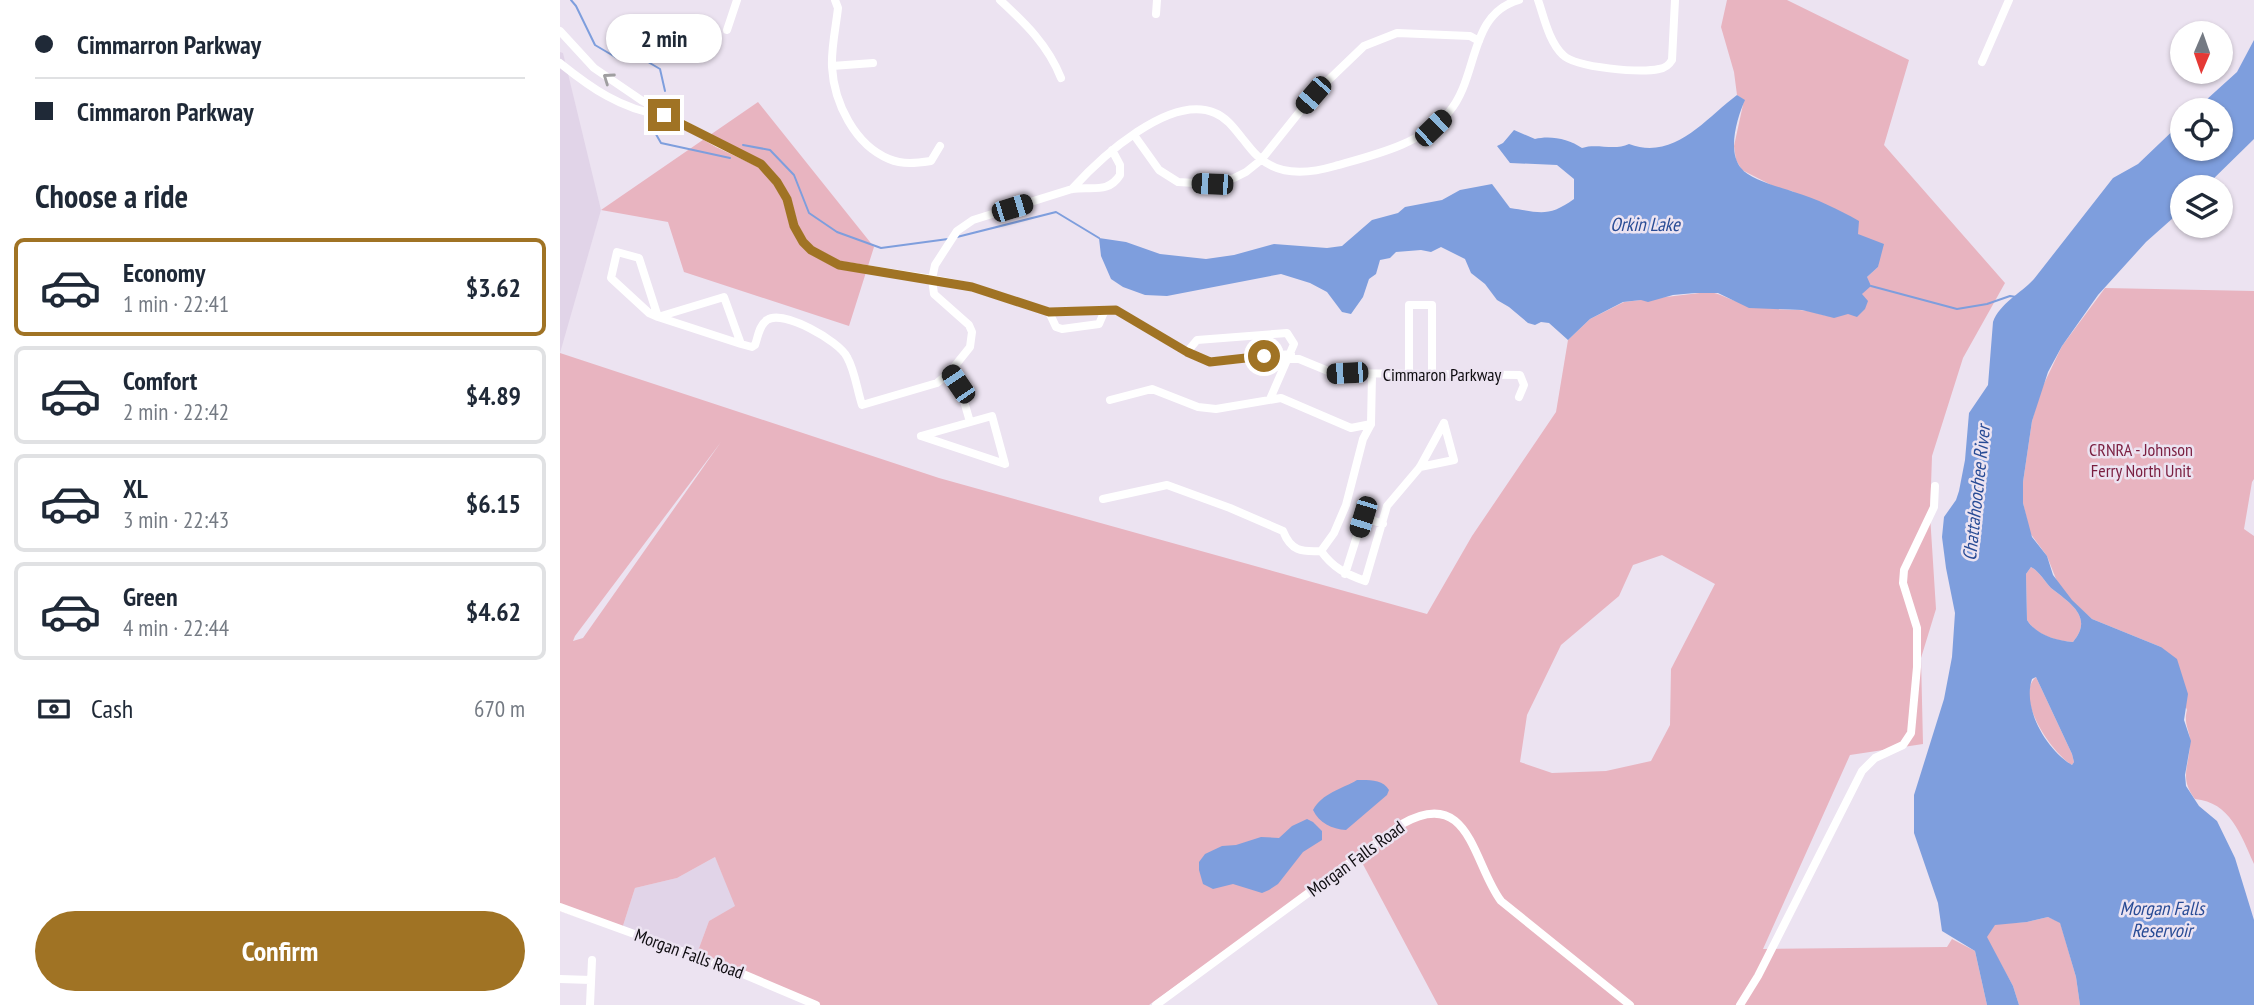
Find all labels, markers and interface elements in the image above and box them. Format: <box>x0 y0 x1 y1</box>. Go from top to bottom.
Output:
callout: 2 min <box>606 13 722 62</box>
north arrow <box>2170 21 2233 84</box>
map controls <box>2170 21 2233 238</box>
text: 2 min <box>641 24 687 53</box>
text: Cimmarron Parkway <box>77 28 261 61</box>
car <box>1292 72 1335 118</box>
one-way arrow <box>603 74 616 86</box>
text: Cimmaron Parkway <box>77 95 254 128</box>
button: locate <box>2170 98 2233 161</box>
route end <box>648 99 680 131</box>
car <box>1411 106 1456 150</box>
car <box>1191 173 1234 195</box>
text: Choose a ride <box>35 175 188 217</box>
button: layers <box>2170 175 2233 238</box>
car <box>989 192 1036 224</box>
water label: Orkin Lake <box>1610 212 1681 236</box>
icon: car <box>39 256 102 319</box>
text: Economy <box>123 256 205 289</box>
text: $3.62 <box>466 271 521 304</box>
text: 1 min · 22:41 <box>123 289 229 318</box>
route start <box>1248 340 1280 372</box>
car <box>938 361 979 407</box>
car <box>1326 361 1369 385</box>
street label: Cimmaron Parkway <box>1383 363 1501 386</box>
icon: car <box>39 364 102 427</box>
text: Comfort <box>123 364 197 397</box>
text: $4.89 <box>466 379 521 412</box>
text: 2 min · 22:42 <box>123 397 229 426</box>
water label: Chattahoochee River <box>1957 421 1995 562</box>
park label: CRNRA - Johnson Ferry North Unit <box>2089 438 2193 482</box>
icon: car <box>39 472 102 535</box>
text: XL <box>123 472 148 505</box>
text: $6.15 <box>466 487 521 520</box>
car <box>1347 494 1380 540</box>
text: 3 min · 22:43 <box>123 505 229 534</box>
icon: car <box>39 580 102 643</box>
text: Green <box>123 580 178 613</box>
text: $4.62 <box>466 595 521 628</box>
text: 4 min · 22:44 <box>123 613 229 642</box>
icon: cash <box>35 690 73 728</box>
text: Cash <box>91 692 133 725</box>
text: 670 m <box>474 694 525 723</box>
street label: Morgan Falls Road <box>1303 816 1409 902</box>
water label: Morgan Falls Reservoir <box>2120 896 2206 942</box>
button: Confirm <box>35 911 525 991</box>
street label: Morgan Falls Road <box>631 923 747 984</box>

